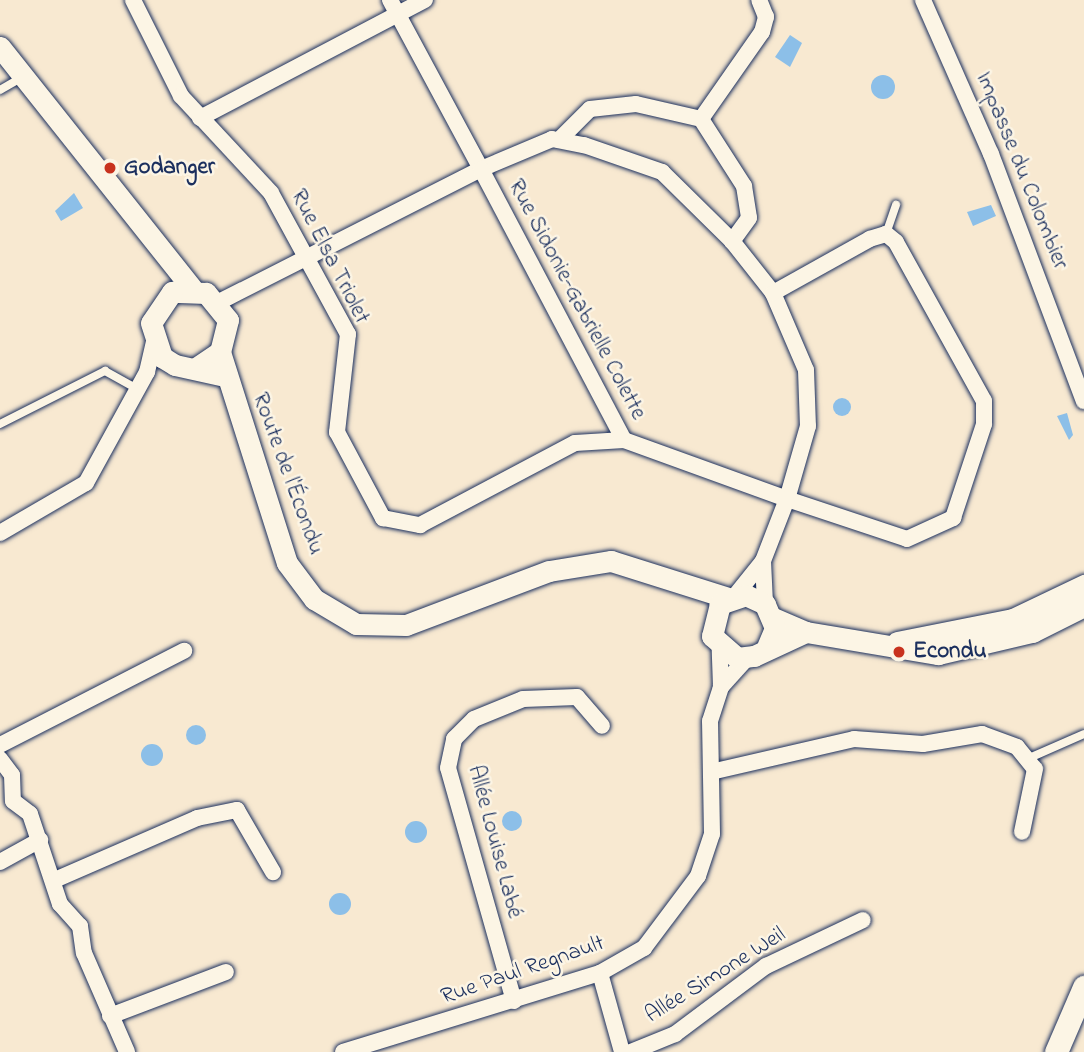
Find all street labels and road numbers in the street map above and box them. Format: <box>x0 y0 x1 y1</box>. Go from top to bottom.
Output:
street label: Impasse du Colombier <box>969 68 1073 274</box>
street label: Rue Sidonie-Gabrielle Colette <box>501 175 651 425</box>
street label: Rue Elsa Triolet <box>283 185 375 329</box>
street label: Route de l'Écondu <box>245 389 329 559</box>
street label: Allée Louise Labé <box>460 763 528 921</box>
street label: Allée Simone Weil <box>641 922 791 1030</box>
street label: Rue Paul Regnault <box>438 930 608 1012</box>

